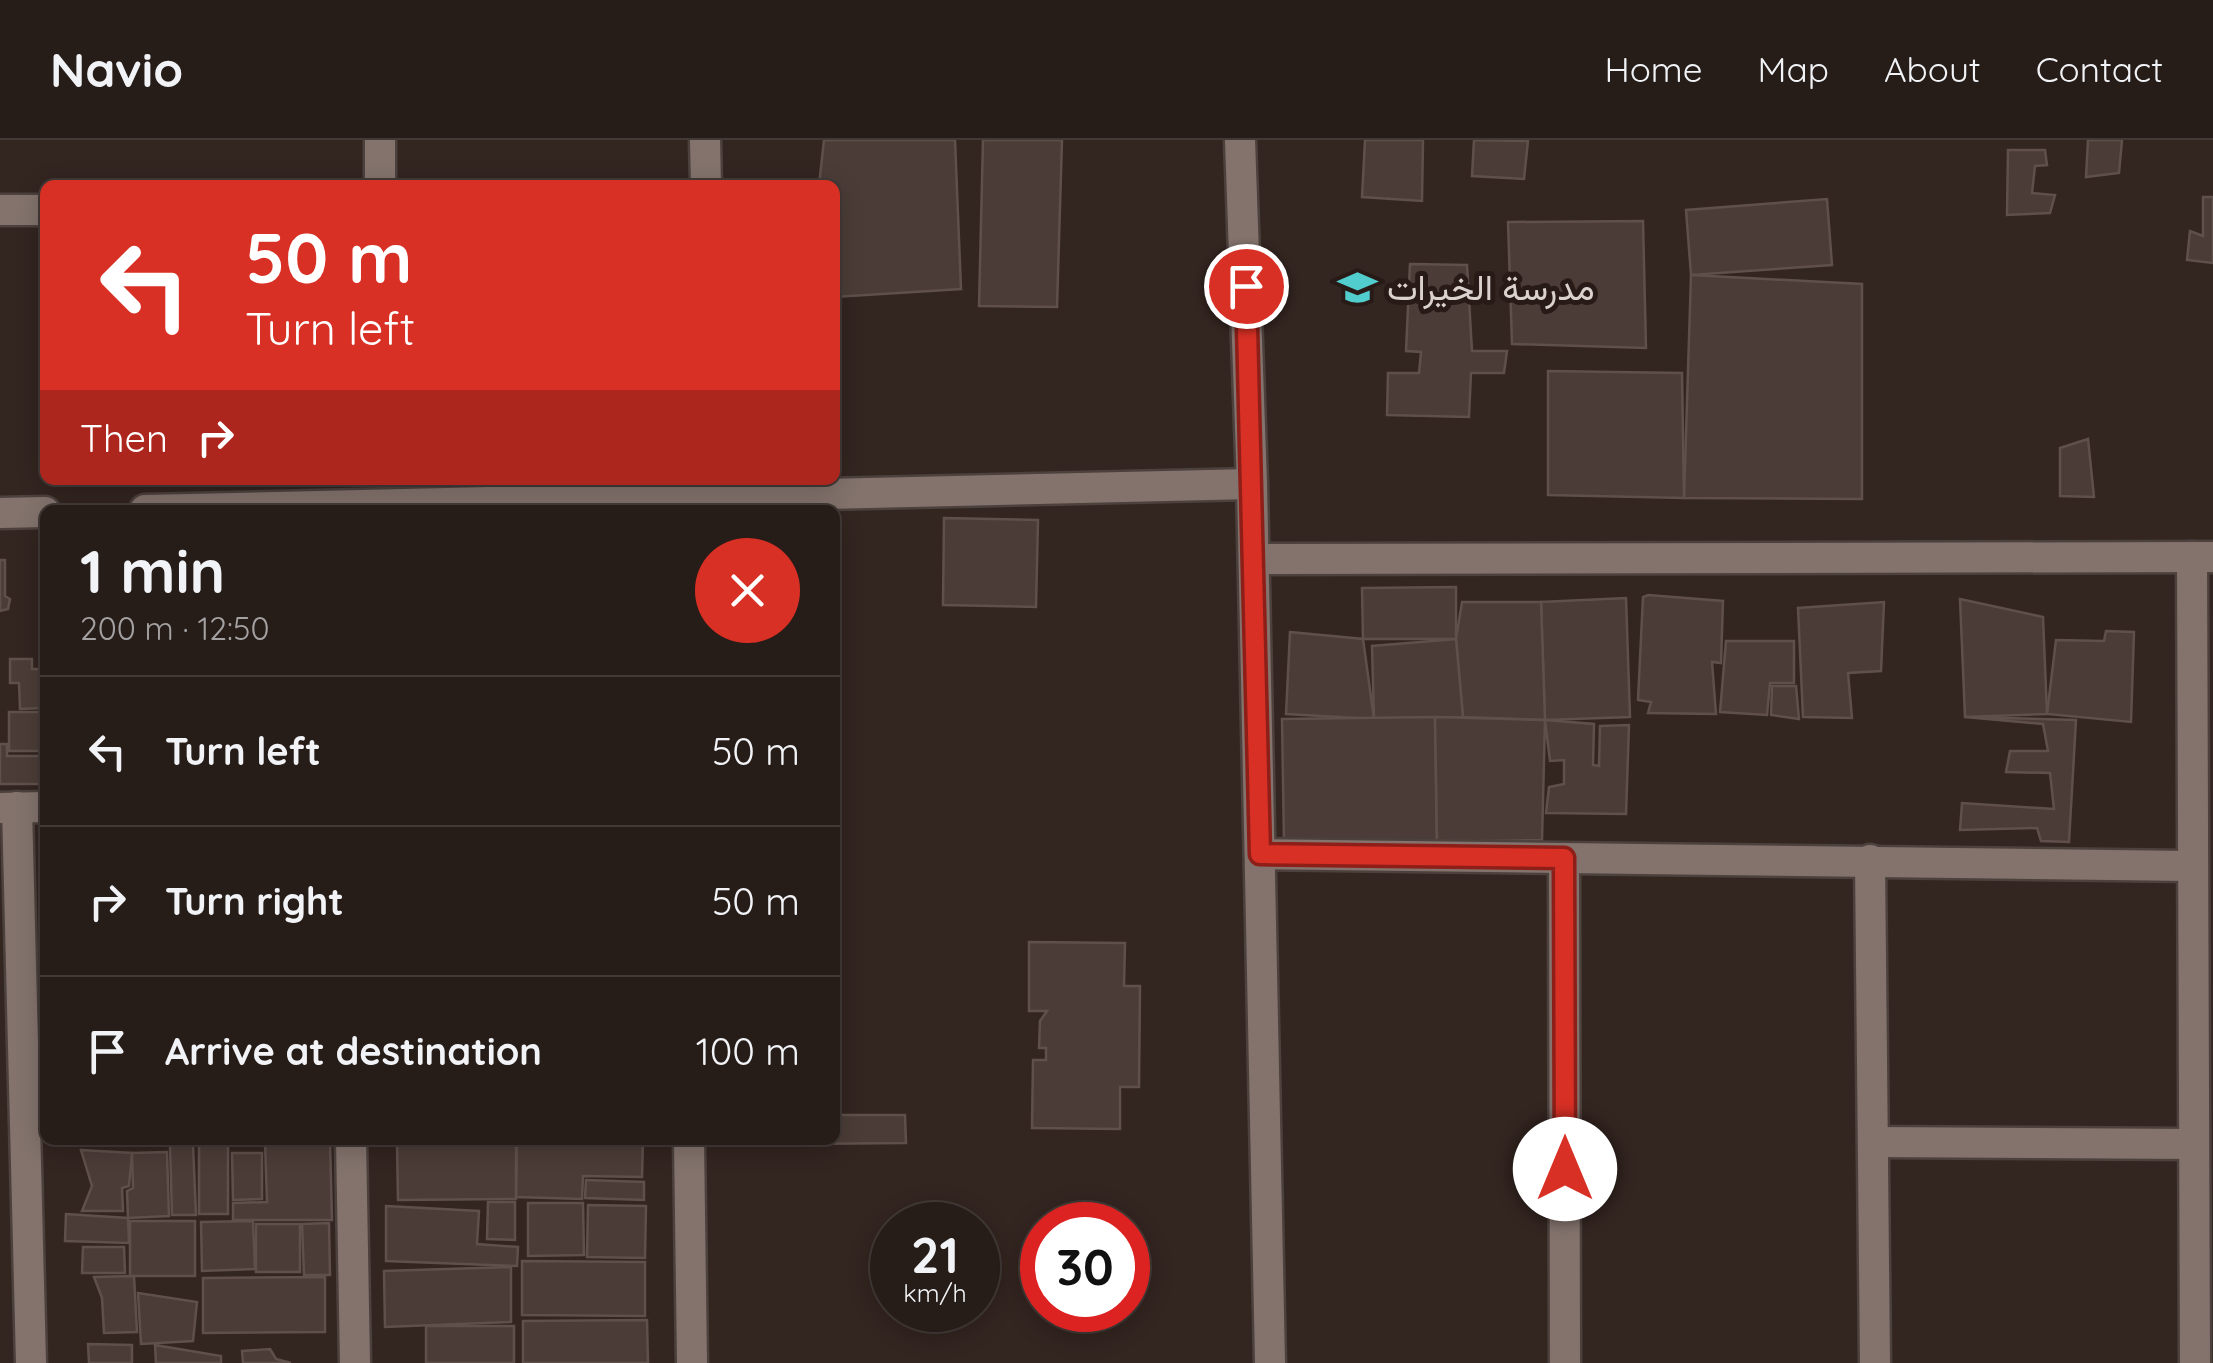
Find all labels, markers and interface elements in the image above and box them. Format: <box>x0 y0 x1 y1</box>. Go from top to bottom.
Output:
text: Navio <box>50 39 183 99</box>
text: Home <box>1605 47 1703 91</box>
text: Map <box>1758 47 1829 91</box>
text: About <box>1884 47 1981 91</box>
text: Contact <box>2036 47 2163 91</box>
text: 50 m <box>245 213 412 301</box>
icon: left <box>80 220 210 350</box>
pin <box>1204 244 1289 329</box>
icon: arrive <box>1219 259 1274 314</box>
place label: مدرسة الخيرات <box>1387 265 1595 310</box>
school or university icon: مدرسة الخيرات <box>1336 266 1378 308</box>
text: Turn left <box>245 300 415 356</box>
icon: right <box>188 410 243 465</box>
text: Then <box>80 414 168 462</box>
text: 1 min <box>80 533 225 608</box>
button: close <box>695 538 800 643</box>
text: 200 m · 12:50 <box>80 608 269 648</box>
icon: left <box>80 724 135 779</box>
text: Turn left <box>165 727 321 775</box>
text: 50 m <box>712 727 800 775</box>
icon: right <box>80 874 135 929</box>
text: Turn right <box>165 877 344 925</box>
text: 50 m <box>712 877 800 925</box>
icon: arrive <box>80 1024 135 1079</box>
text: Arrive at destination <box>165 1027 542 1075</box>
text: 100 m <box>696 1027 800 1075</box>
position arrow <box>1513 1117 1617 1221</box>
speed limit sign: 30 <box>1020 1202 1150 1332</box>
text: 21 <box>911 1223 959 1286</box>
text: km/h <box>903 1277 967 1308</box>

